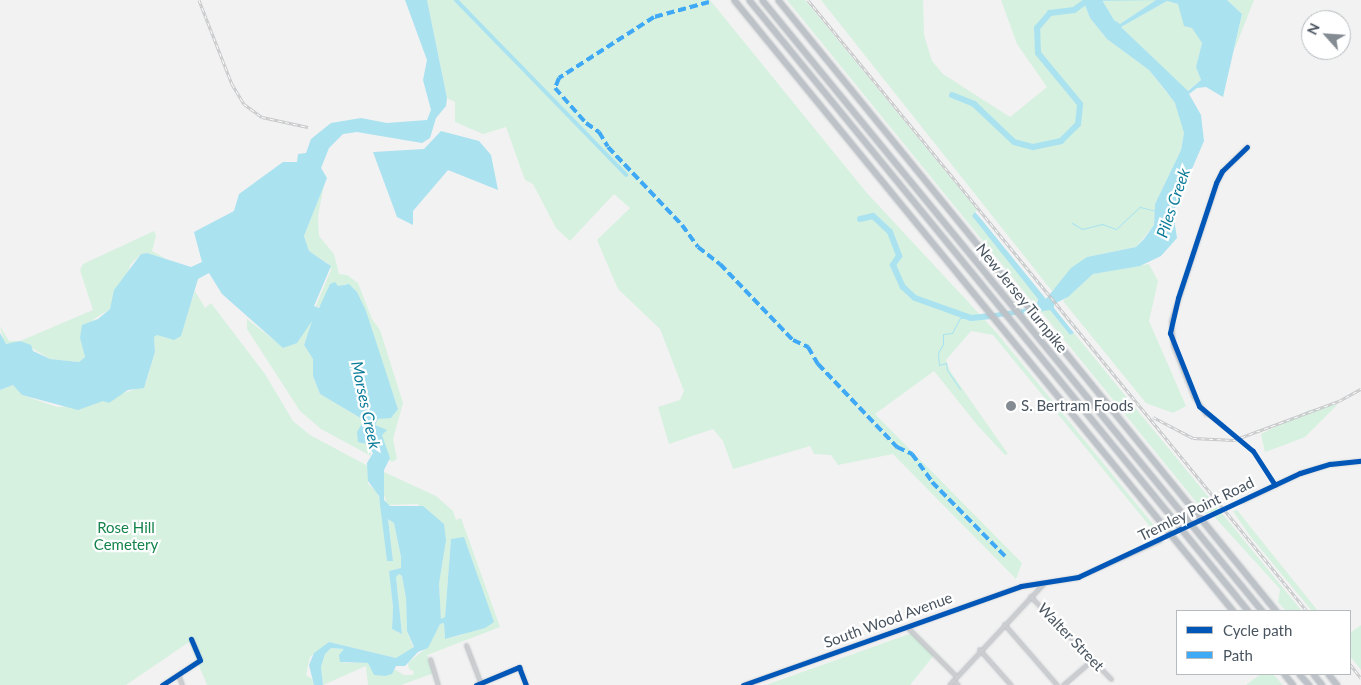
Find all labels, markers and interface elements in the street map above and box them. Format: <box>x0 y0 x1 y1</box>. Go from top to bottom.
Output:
north arrow <box>1301 10 1351 60</box>
text: N <box>1303 20 1323 37</box>
water label: Piles Creek <box>1152 166 1194 240</box>
street label: New Jersey Turnpike <box>972 239 1072 357</box>
water label: Morses Creek <box>347 359 385 451</box>
place label: S. Bertram Foods <box>1021 397 1134 415</box>
marker: S. Bertram Foods <box>1005 400 1017 412</box>
street label: Tremley Point Road <box>1135 473 1257 545</box>
park label: Rose Hill Cemetery <box>94 518 158 553</box>
street label: South Wood Avenue <box>821 588 955 652</box>
street label: Walter Street <box>1034 599 1108 675</box>
legend <box>1176 610 1351 675</box>
text: Cycle path <box>1223 621 1292 639</box>
text: Path <box>1223 646 1253 664</box>

